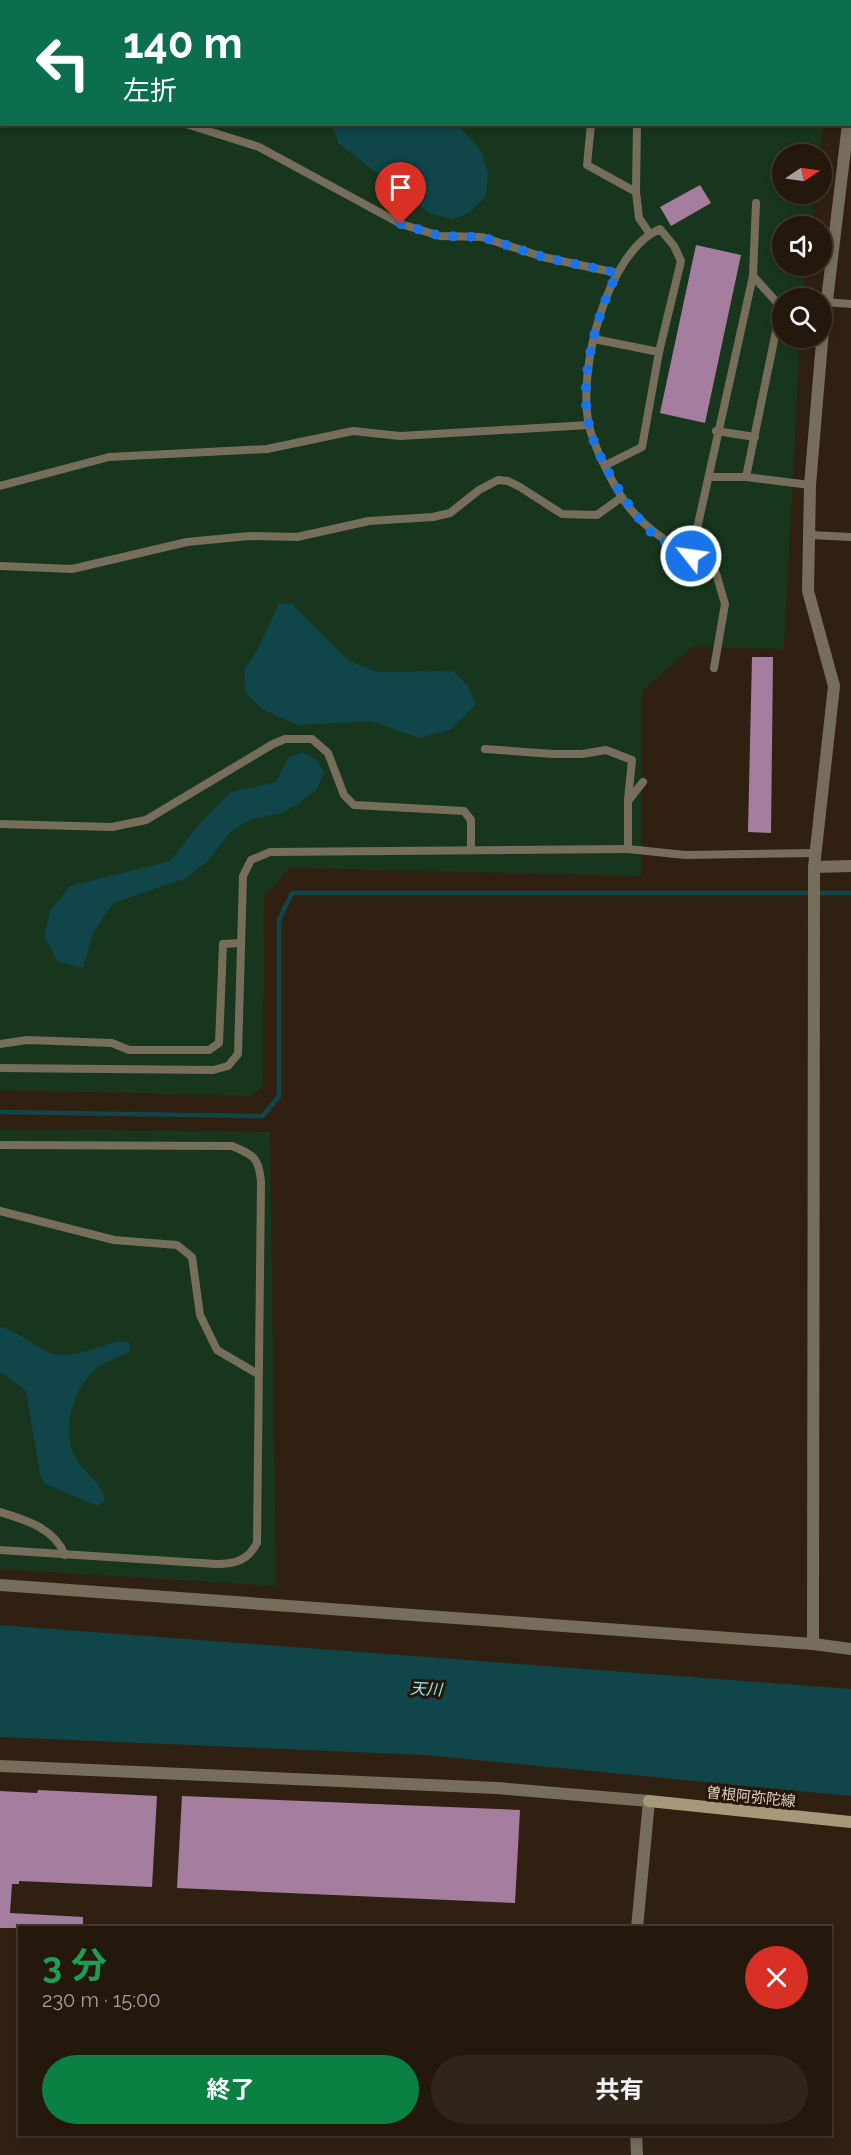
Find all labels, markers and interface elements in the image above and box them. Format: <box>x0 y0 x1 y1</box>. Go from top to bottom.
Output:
text: 140 m <box>123 19 243 68</box>
icon: left <box>24 24 102 102</box>
text: 左折 <box>123 75 177 106</box>
north arrow <box>772 144 832 204</box>
map controls <box>772 144 832 348</box>
pin <box>375 162 426 224</box>
icon: arrive <box>384 171 417 204</box>
button: sound <box>772 216 832 276</box>
button: search <box>772 288 832 348</box>
position arrow <box>659 524 723 588</box>
water label: 天川 <box>410 1679 444 1699</box>
street label: 曽根阿弥陀線 <box>705 1783 797 1811</box>
text: 3 分 <box>42 1944 107 1986</box>
button: close <box>745 1946 808 2009</box>
text: 230 m · 15:00 <box>42 1988 161 2012</box>
button: 終了 <box>42 2055 419 2124</box>
button: 共有 <box>431 2055 808 2124</box>

